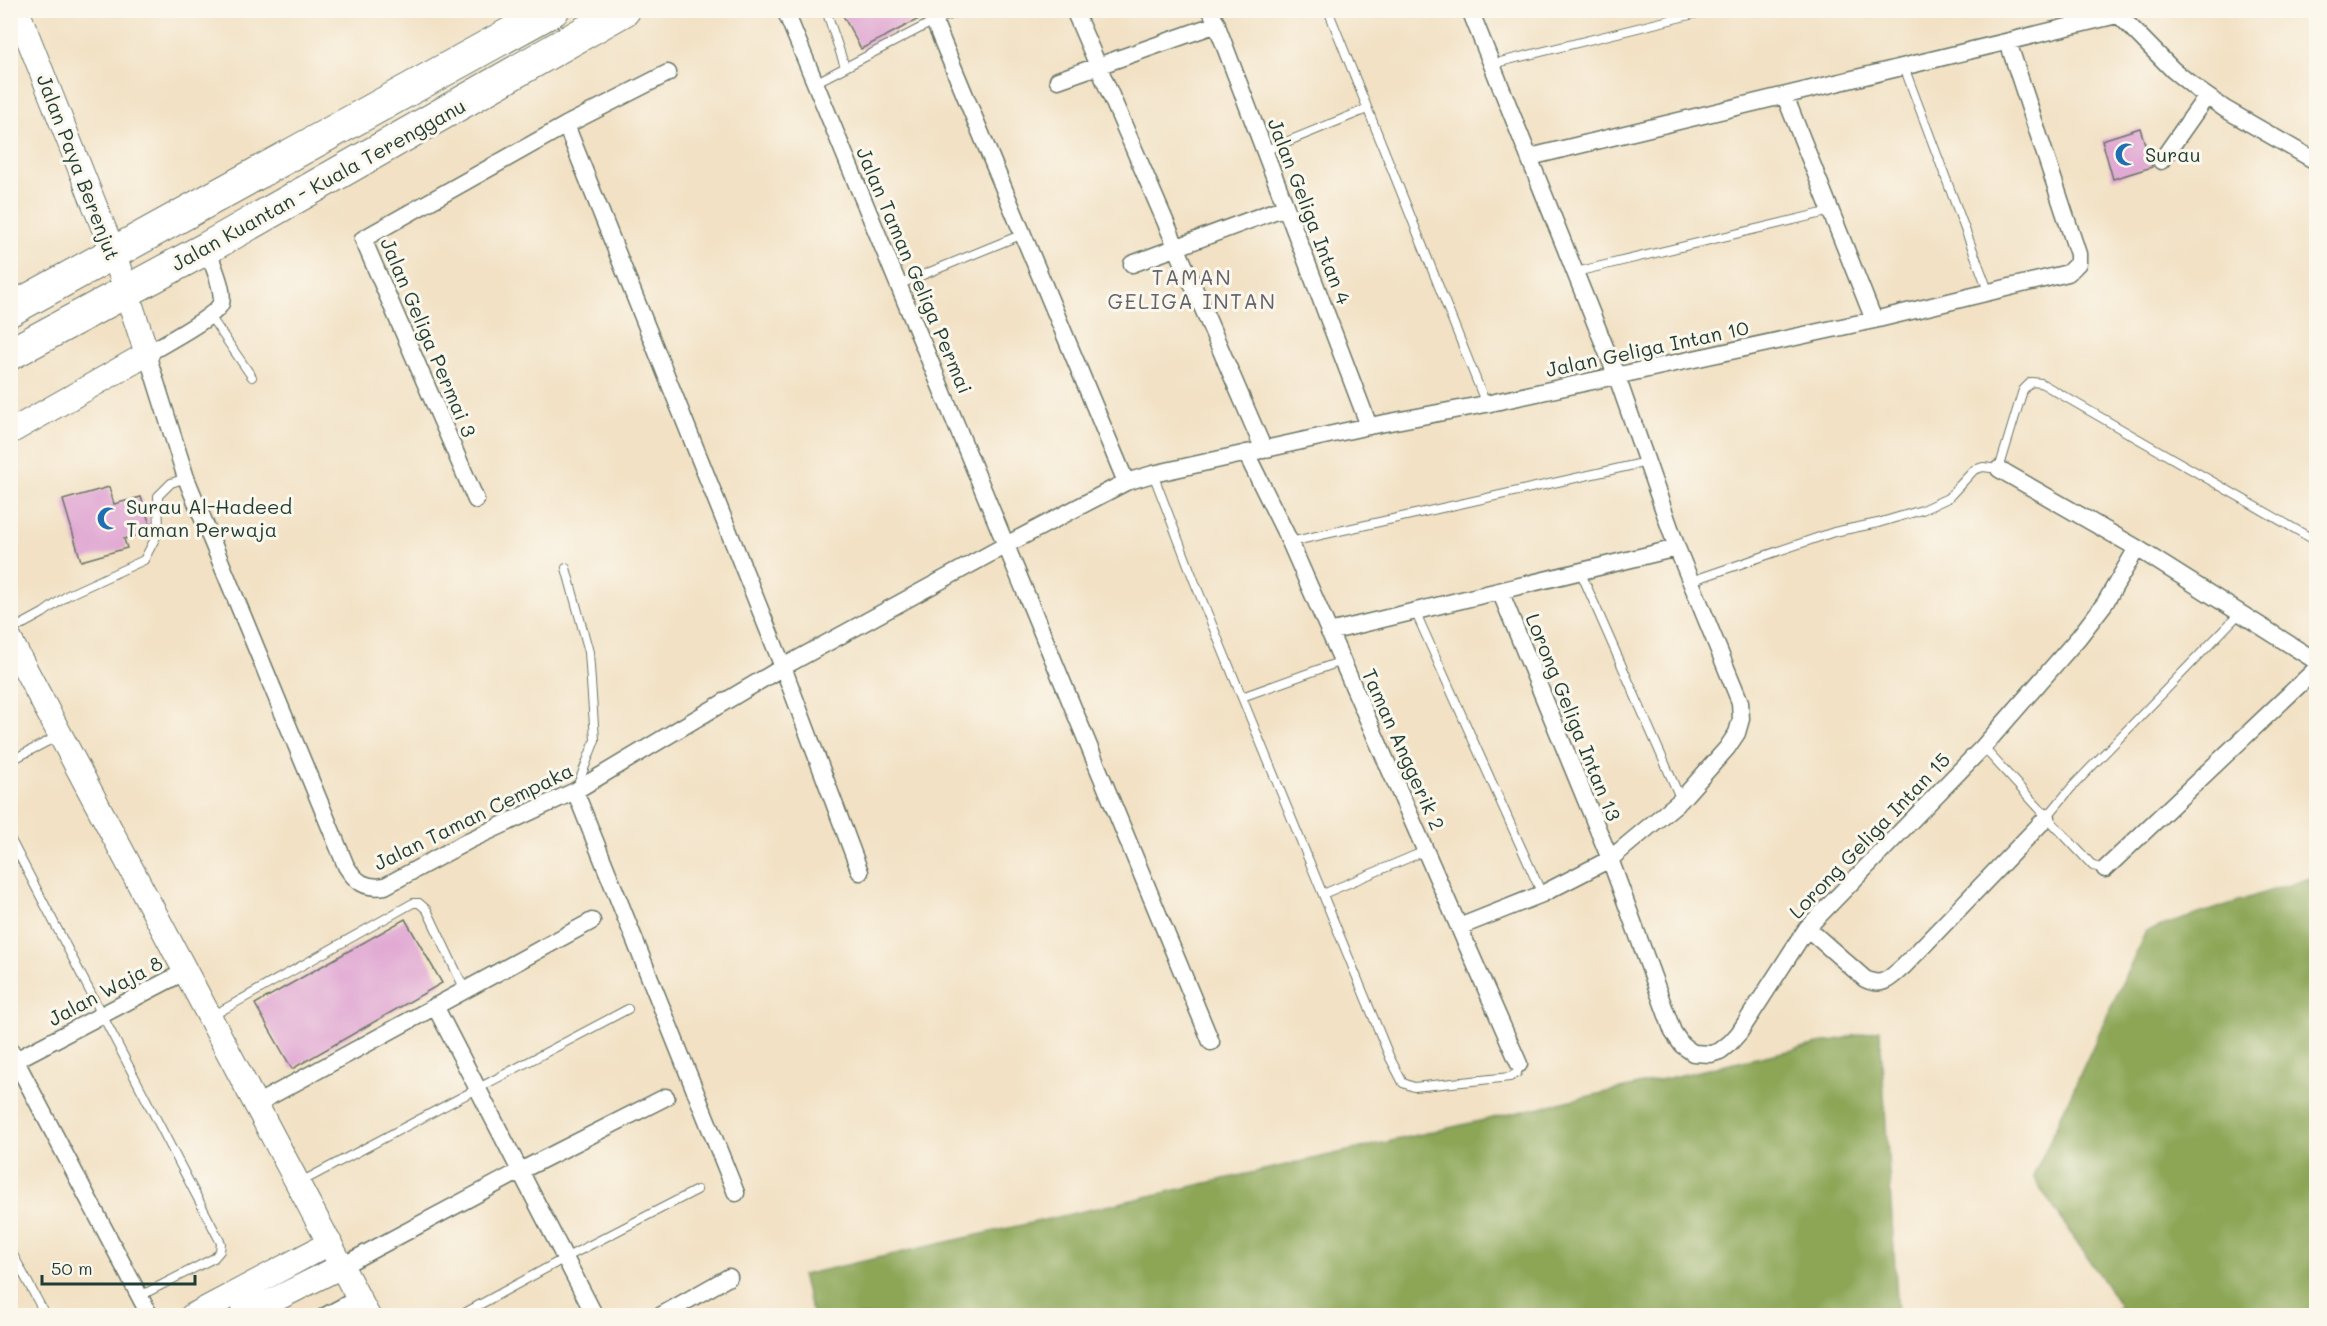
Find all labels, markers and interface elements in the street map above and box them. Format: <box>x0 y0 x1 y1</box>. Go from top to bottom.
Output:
street label: Jalan Paya Berenjut <box>32 70 126 264</box>
street label: Jalan Kuantan - Kuala Terengganu <box>166 92 470 276</box>
street label: Jalan Geliga Intan 4 <box>1262 114 1358 308</box>
mosque icon: Surau <box>2114 141 2140 167</box>
place label: Surau <box>2145 141 2201 167</box>
street label: Jalan Taman Geliga Permai <box>851 143 979 397</box>
street label: Jalan Geliga Permai 3 <box>375 233 483 441</box>
district label: TAMAN GELIGA INTAN <box>1107 263 1277 314</box>
street label: Jalan Geliga Intan 10 <box>1543 314 1751 382</box>
place label: Surau Al-Hadeed Taman Perwaja <box>126 493 292 542</box>
mosque icon: Surau Al-Hadeed Taman Perwaja <box>95 505 121 531</box>
street label: Lorong Geliga Intan 13 <box>1520 609 1628 825</box>
street label: Taman Anggerik 2 <box>1357 664 1451 834</box>
street label: Lorong Geliga Intan 15 <box>1783 746 1955 924</box>
street label: Jalan Taman Cempaka <box>369 756 577 876</box>
street label: Jalan Waja 8 <box>43 949 167 1031</box>
scale bar <box>42 1248 195 1286</box>
text: 50 m <box>51 1256 93 1280</box>

